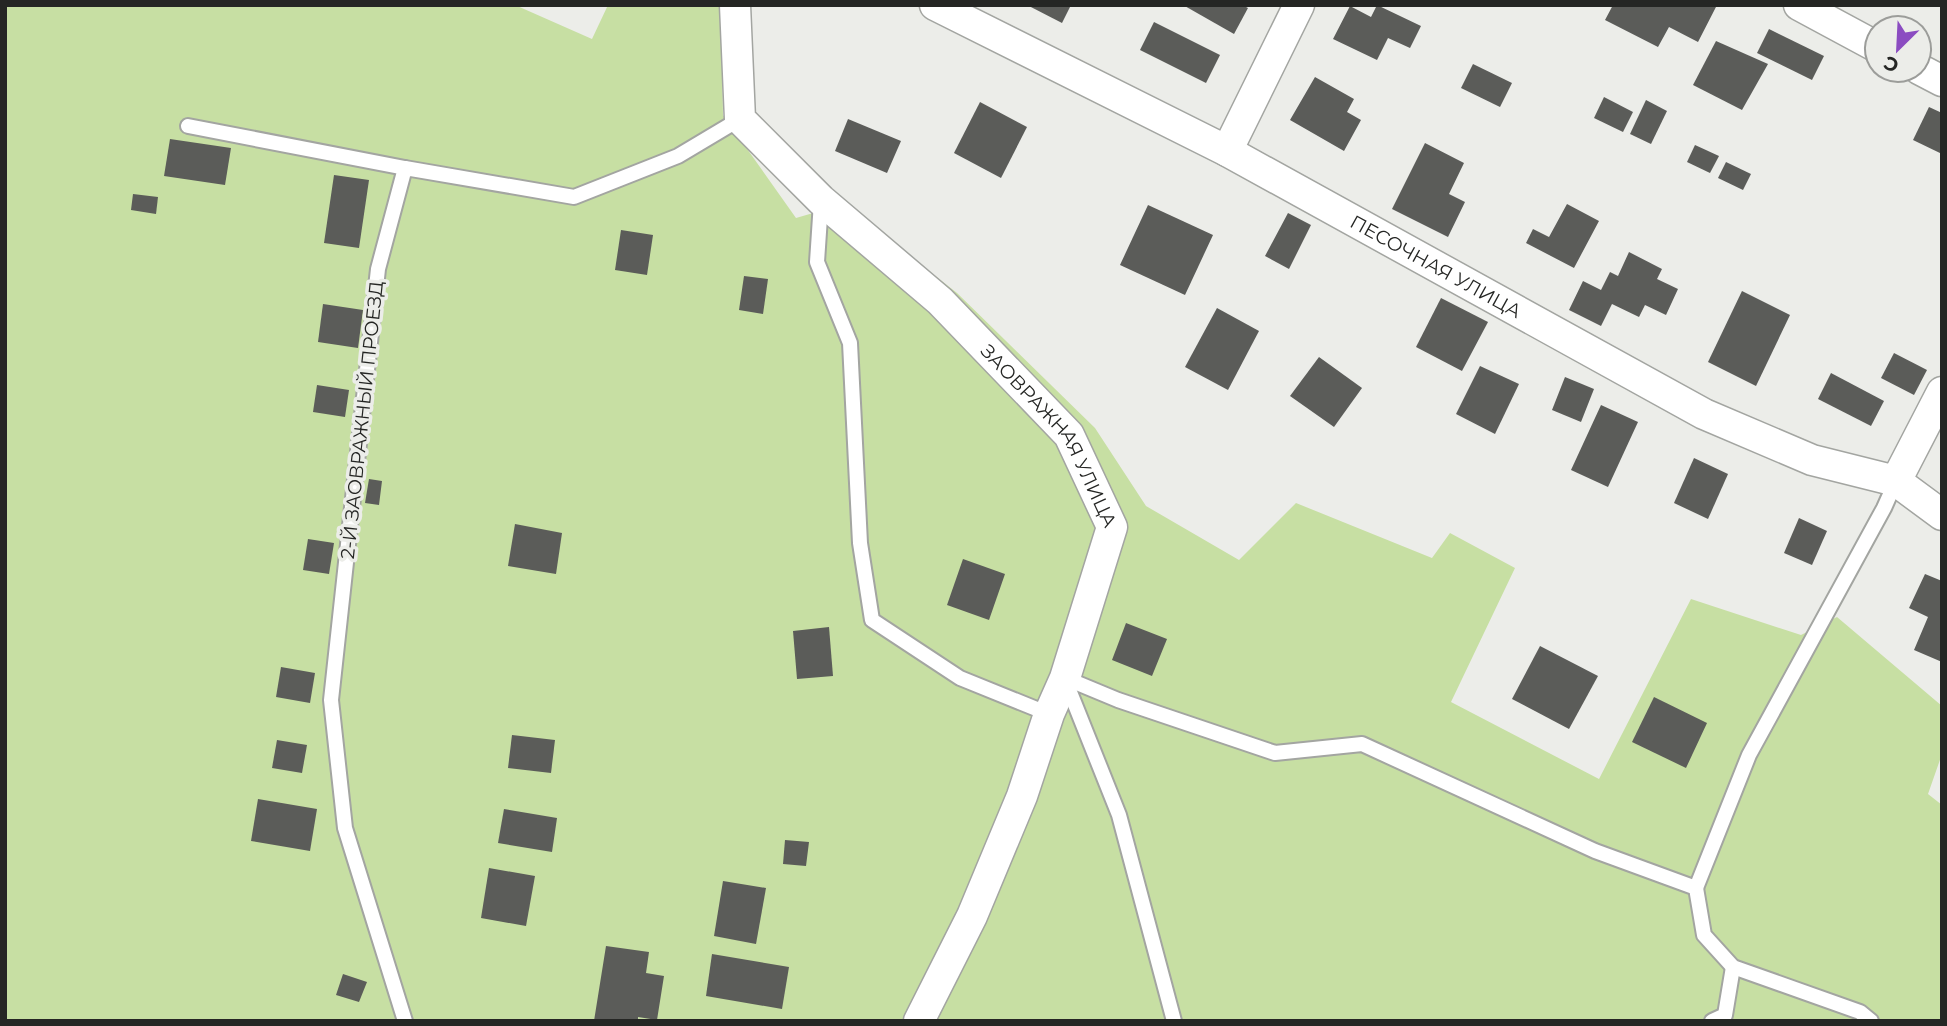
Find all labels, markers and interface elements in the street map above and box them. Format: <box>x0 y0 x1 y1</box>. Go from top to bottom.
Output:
north arrow <box>1863 14 1933 84</box>
text: С <box>1880 51 1902 77</box>
street label: ПЕСОЧНАЯ УЛИЦА <box>1346 210 1525 323</box>
street label: 2-Й ЗАОВРАЖНЫЙ ПРОЕЗД <box>336 280 388 560</box>
street label: ЗАОВРАЖНАЯ УЛИЦА <box>976 339 1122 531</box>

